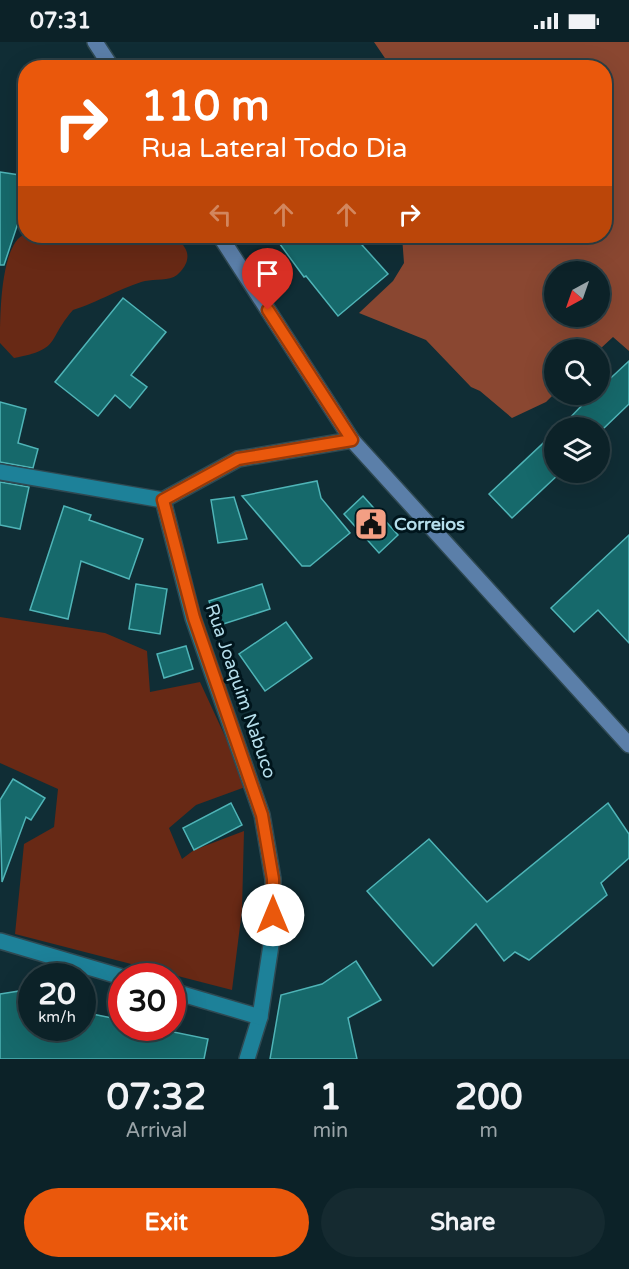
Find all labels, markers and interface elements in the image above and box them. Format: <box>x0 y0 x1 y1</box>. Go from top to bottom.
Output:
text: 07:31 <box>30 8 91 34</box>
text: 110 m <box>141 81 270 132</box>
icon: right <box>42 84 120 162</box>
text: Rua Lateral Todo Dia <box>141 132 407 165</box>
icon: left <box>204 198 237 231</box>
icon: ahead <box>267 198 300 231</box>
icon: ahead <box>330 198 363 231</box>
icon: right <box>393 198 426 231</box>
pin <box>242 248 293 310</box>
icon: arrive <box>251 257 284 290</box>
north arrow <box>544 261 610 327</box>
map controls <box>544 261 610 483</box>
button: search <box>544 339 610 405</box>
button: layers <box>544 417 610 483</box>
public building icon: Correios <box>353 506 389 542</box>
place label: Correios <box>394 513 465 535</box>
street label: Rua Joaquim Nabuco <box>201 601 281 781</box>
position arrow <box>241 883 305 947</box>
speed limit sign: 30 <box>108 963 186 1041</box>
text: 20 <box>38 976 76 1013</box>
text: km/h <box>38 1008 76 1026</box>
text: 07:32 <box>106 1076 206 1119</box>
text: 1 <box>319 1076 342 1119</box>
text: 200 <box>455 1076 523 1119</box>
text: Arrival <box>125 1119 187 1143</box>
text: min <box>313 1119 348 1143</box>
text: m <box>479 1119 498 1143</box>
button: Exit <box>24 1188 309 1257</box>
button: Share <box>321 1188 605 1257</box>

